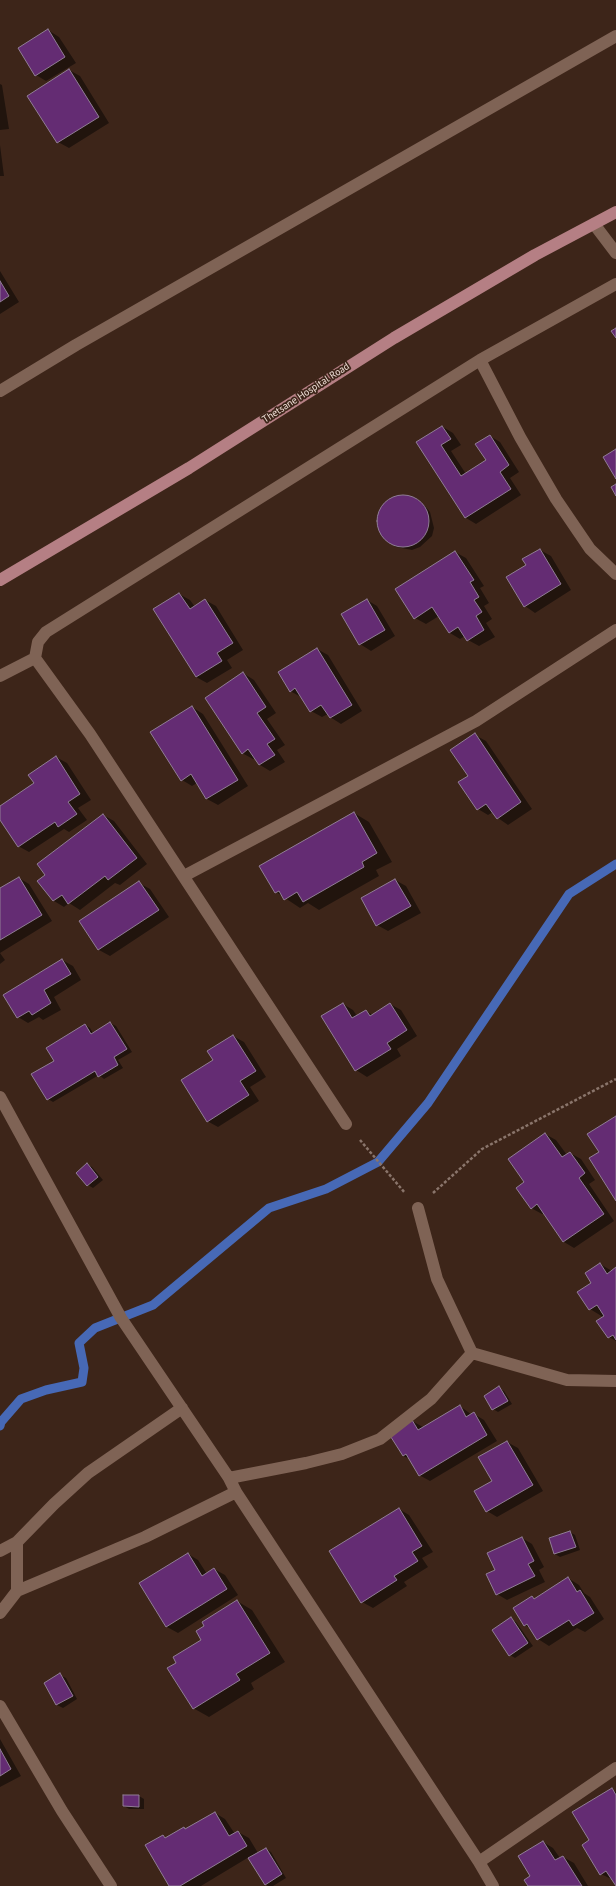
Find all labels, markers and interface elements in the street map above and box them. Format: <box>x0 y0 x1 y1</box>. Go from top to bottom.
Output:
street label: Thetsane Hospital Road <box>260 360 352 426</box>

